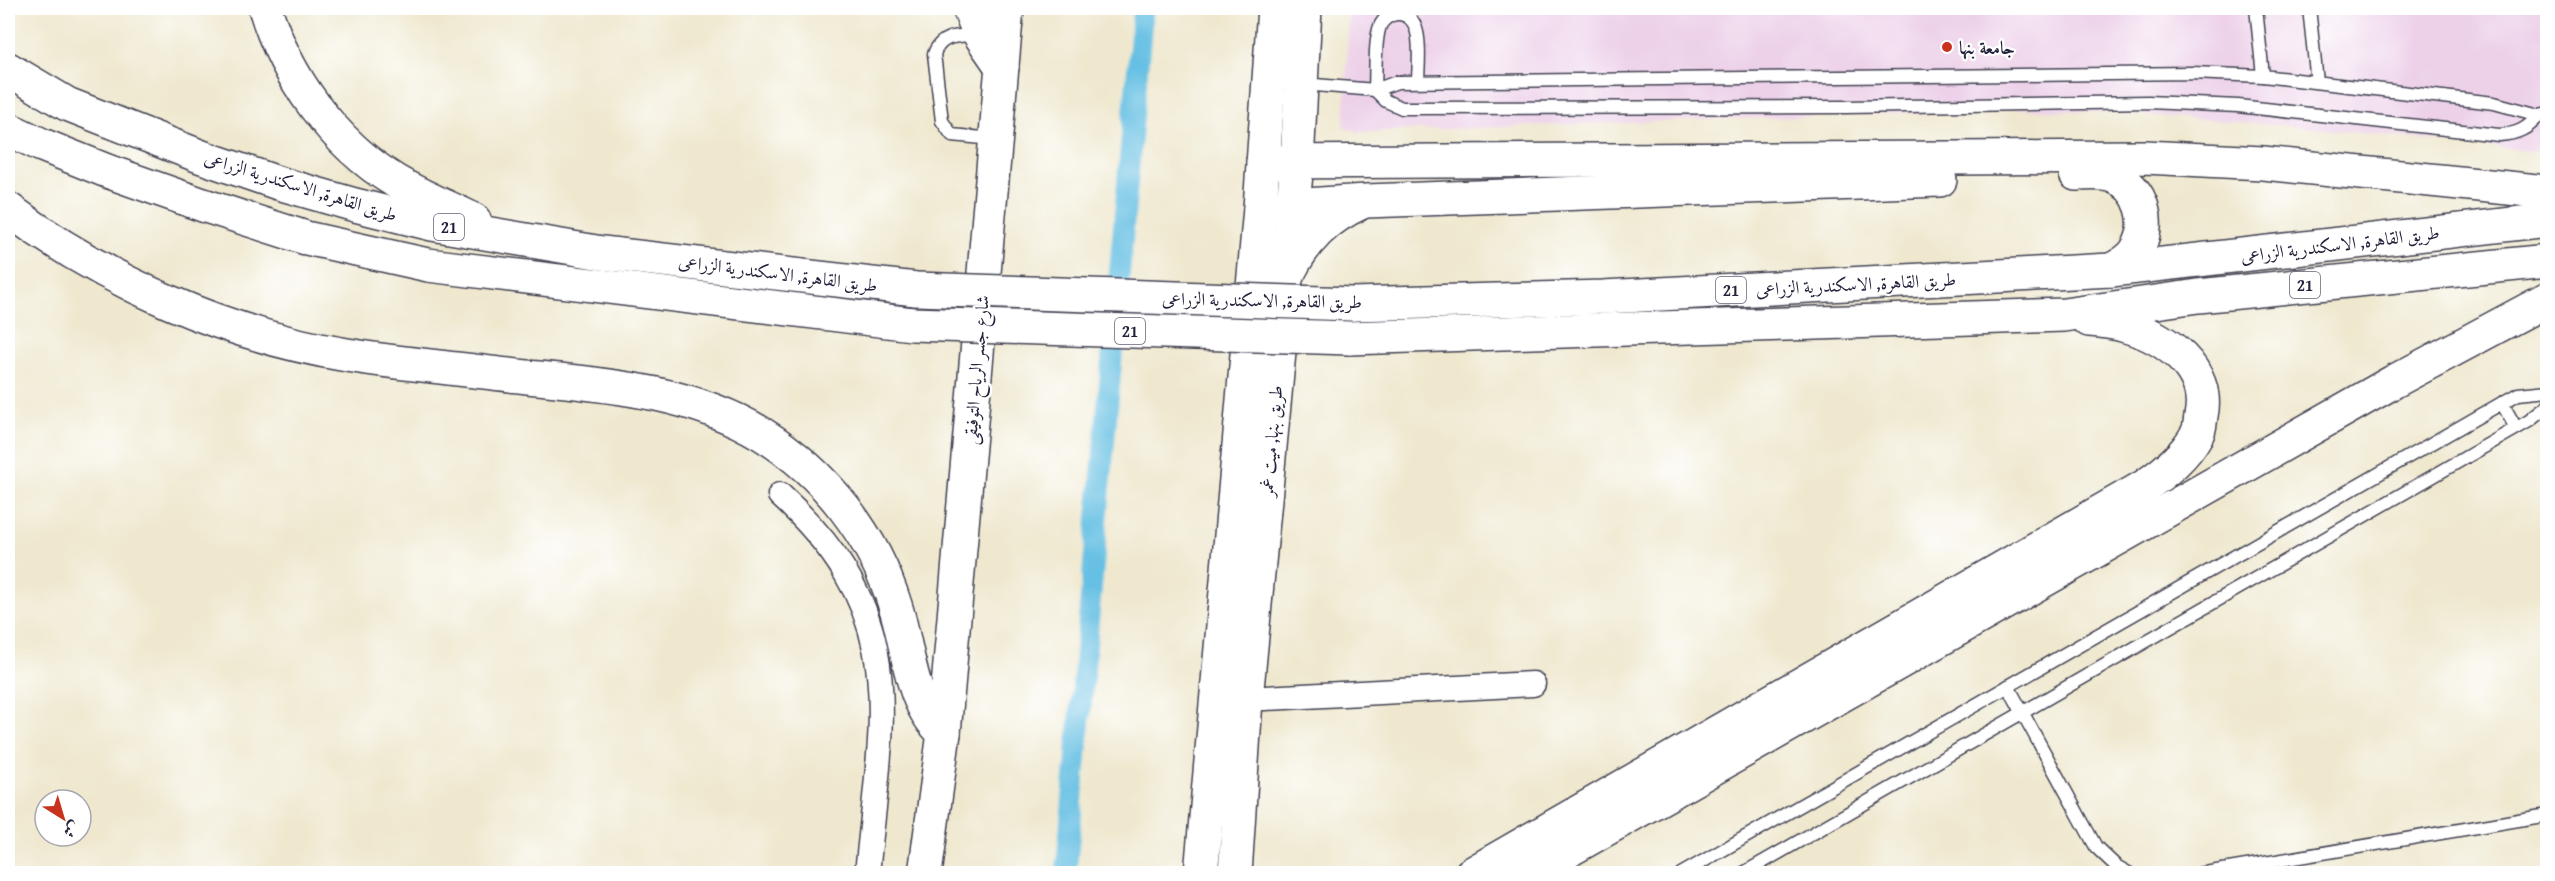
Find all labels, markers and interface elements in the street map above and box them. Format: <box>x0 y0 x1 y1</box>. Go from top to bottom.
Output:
place label: جامعة بنها <box>1959 34 2015 61</box>
marker: جامعة بنها <box>1940 40 1954 54</box>
street label: طريق القاهرة, الاسكندرية الزراعى <box>201 144 401 228</box>
road number: 21 <box>434 214 464 240</box>
street label: طريق القاهرة, الاسكندرية الزراعى <box>2239 218 2441 270</box>
street label: طريق القاهرة, الاسكندرية الزراعى <box>677 247 879 299</box>
street label: طريق القاهرة, الاسكندرية الزراعى <box>1755 265 1957 303</box>
road number: 21 <box>2290 272 2320 298</box>
road number: 21 <box>1716 277 1746 303</box>
street label: طريق القاهرة, الاسكندرية الزراعى <box>1162 285 1362 315</box>
street label: شارع جسر الرياح التوفيقى <box>956 294 999 446</box>
road number: 21 <box>1115 318 1145 344</box>
street label: طريق بنها, ميت غمر <box>1252 384 1289 500</box>
north arrow <box>33 788 93 848</box>
text: ش <box>58 816 86 844</box>

